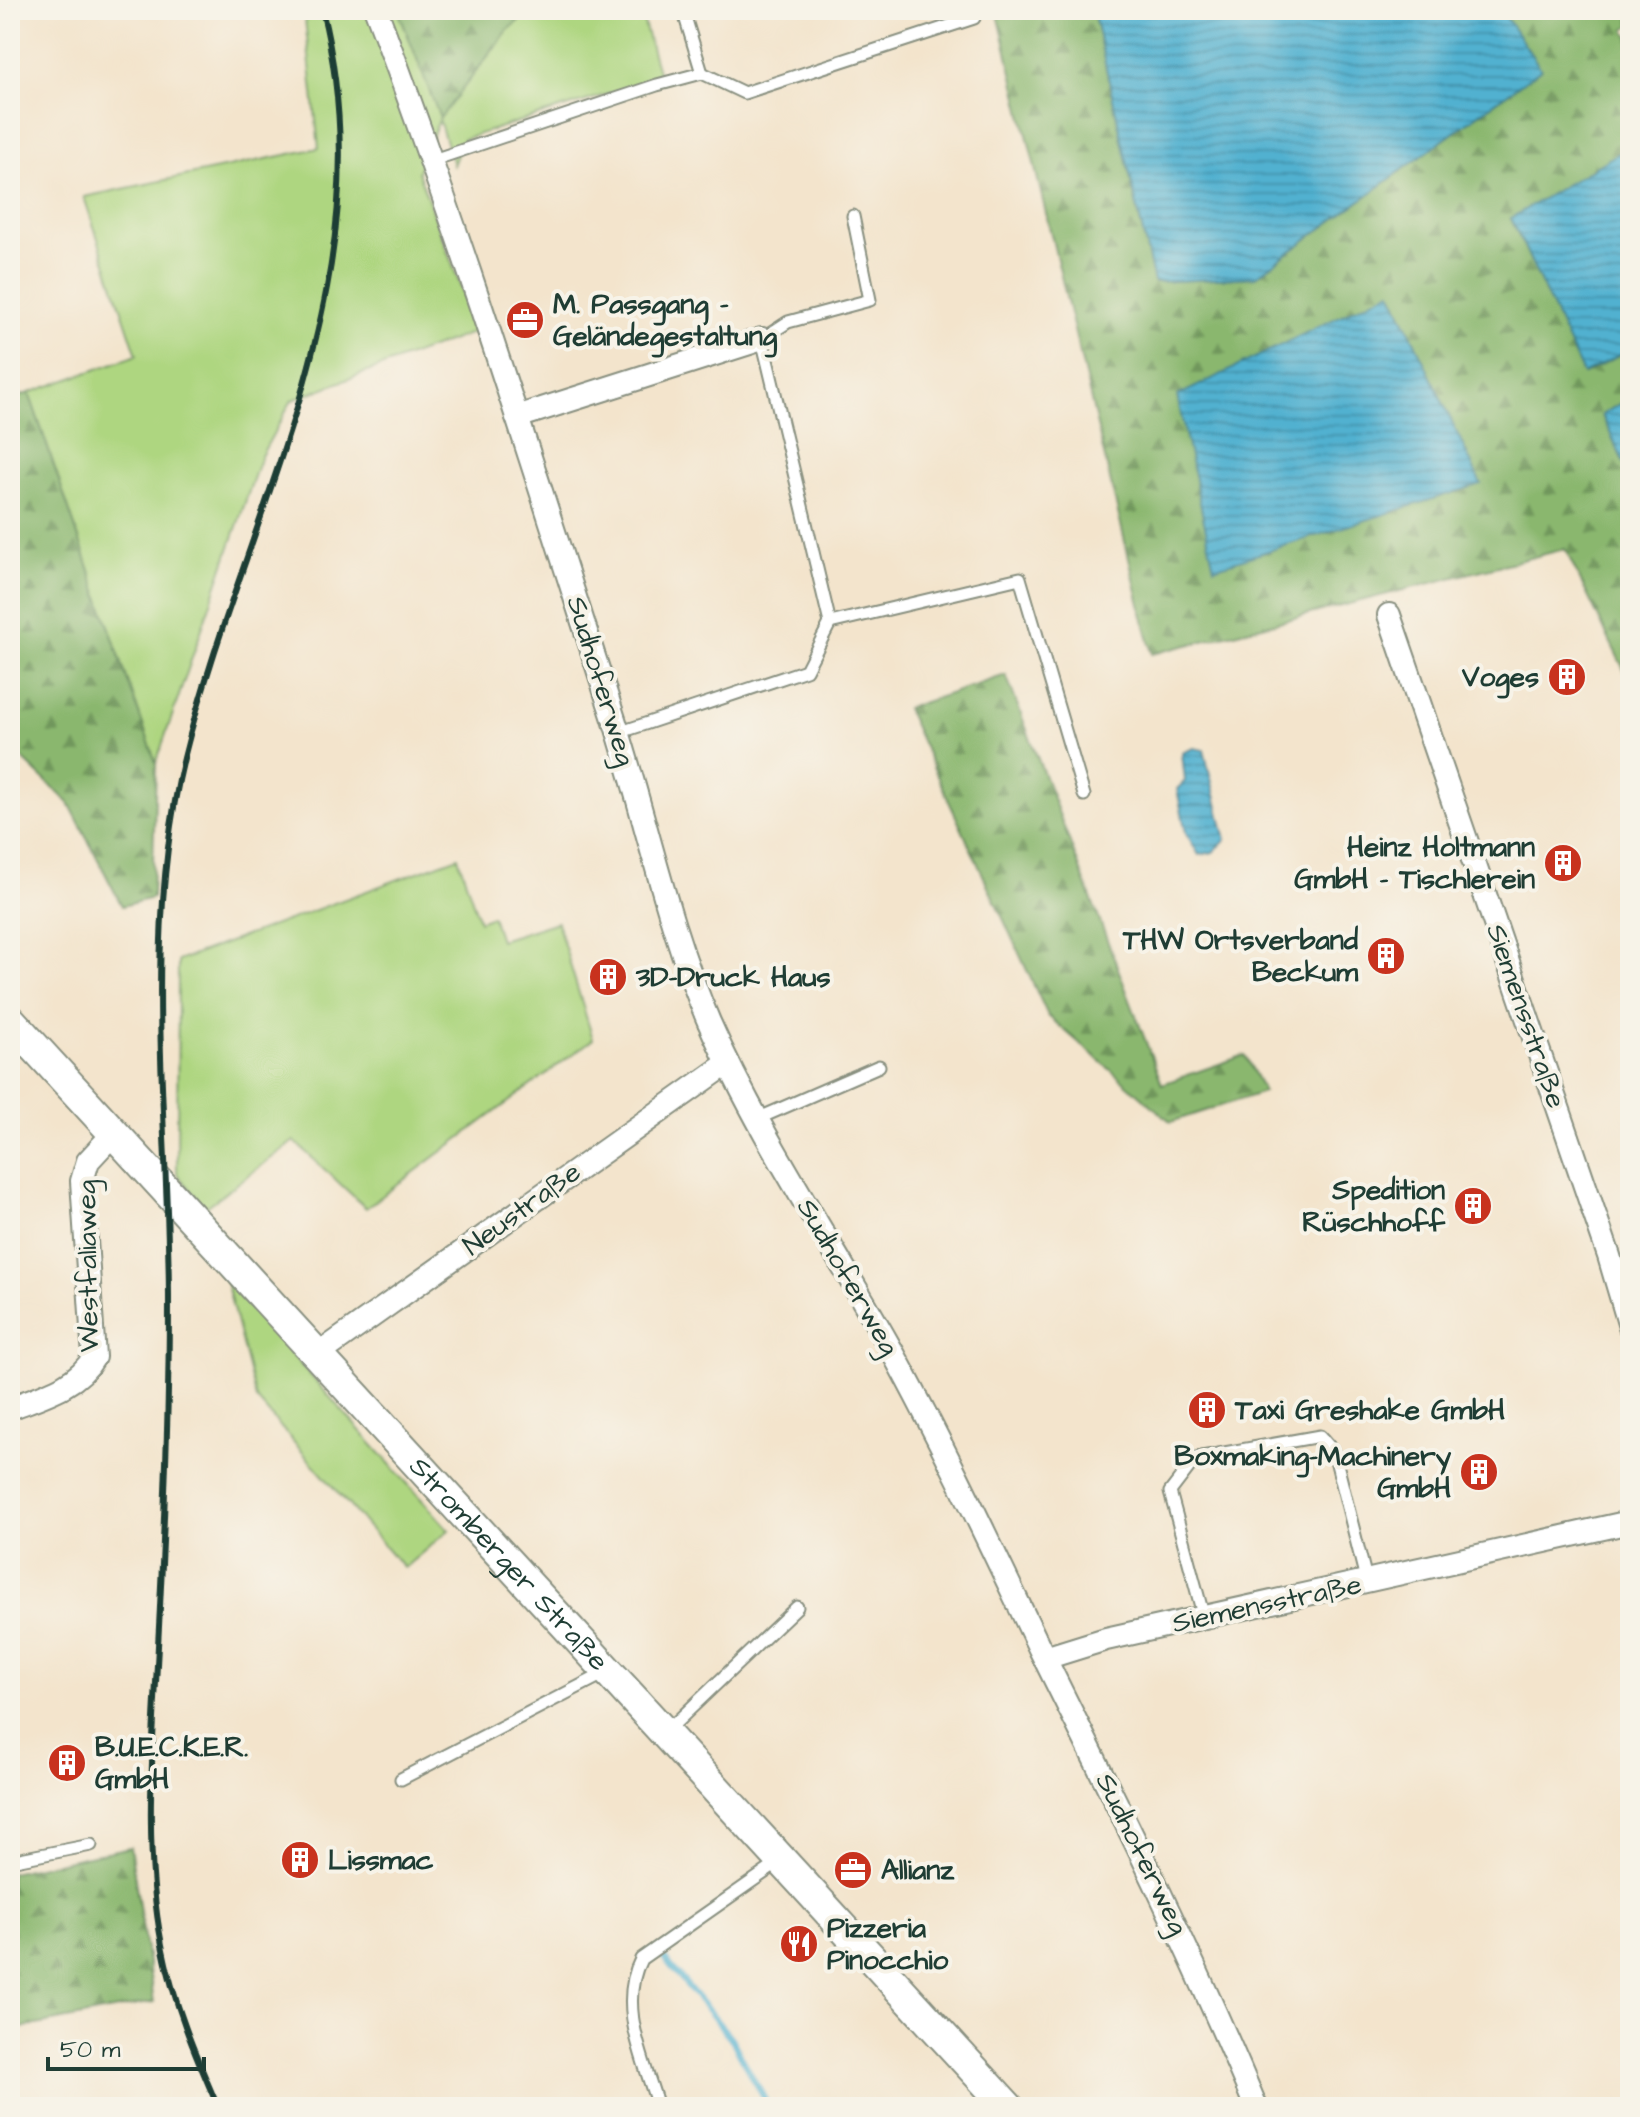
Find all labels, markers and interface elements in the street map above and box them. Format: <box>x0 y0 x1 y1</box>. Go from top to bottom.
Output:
place label: M. Passgang - Geländegestaltung <box>553 285 778 358</box>
office icon: M. Passgang - Geländegestaltung <box>504 299 546 341</box>
street label: Sudhoferweg <box>556 591 645 771</box>
building icon: Voges <box>1546 656 1588 698</box>
place label: Voges <box>1461 658 1539 699</box>
place label: Heinz Holtmann GmbH - Tischlerein <box>1294 828 1535 899</box>
building icon: Heinz Holtmann GmbH - Tischlerein <box>1542 842 1584 884</box>
street label: Siemensstraße <box>1476 919 1576 1113</box>
place label: THW Ortsverband Beckum <box>1122 921 1359 992</box>
building icon: THW Ortsverband Beckum <box>1365 935 1407 977</box>
building icon: 3D-Druck Haus <box>587 956 629 998</box>
place label: 3D-Druck Haus <box>635 958 831 997</box>
street label: Neustraße <box>455 1153 589 1265</box>
place label: Spedition Rüschhoff <box>1302 1171 1446 1242</box>
street label: Westfaliaweg <box>67 1179 110 1353</box>
building icon: Spedition Rüschhoff <box>1452 1185 1494 1227</box>
street label: Sudhoferweg <box>786 1191 909 1363</box>
building icon: Taxi Greshake GmbH <box>1186 1389 1228 1431</box>
place label: Taxi Greshake GmbH <box>1234 1391 1505 1430</box>
place label: Boxmaking-Machinery GmbH <box>1174 1437 1452 1508</box>
street label: Stromberger Straße <box>400 1448 618 1680</box>
building icon: Boxmaking-Machinery GmbH <box>1458 1451 1500 1493</box>
street label: Siemensstraße <box>1169 1565 1365 1643</box>
place label: B.U.E.C.K.E.R. GmbH <box>95 1728 248 1799</box>
building icon: B.U.E.C.K.E.R. GmbH <box>46 1742 88 1784</box>
street label: Sudhoferweg <box>1085 1767 1198 1942</box>
building icon: Lissmac <box>279 1839 321 1881</box>
place label: Lissmac <box>328 1841 434 1880</box>
office icon: Allianz <box>832 1849 874 1891</box>
place label: Allianz <box>881 1851 955 1890</box>
place label: Pizzeria Pinocchio <box>827 1909 948 1980</box>
restaurant icon: Pizzeria Pinocchio <box>778 1923 820 1965</box>
scale bar <box>48 2021 204 2071</box>
text: 50 m <box>60 2033 121 2067</box>

